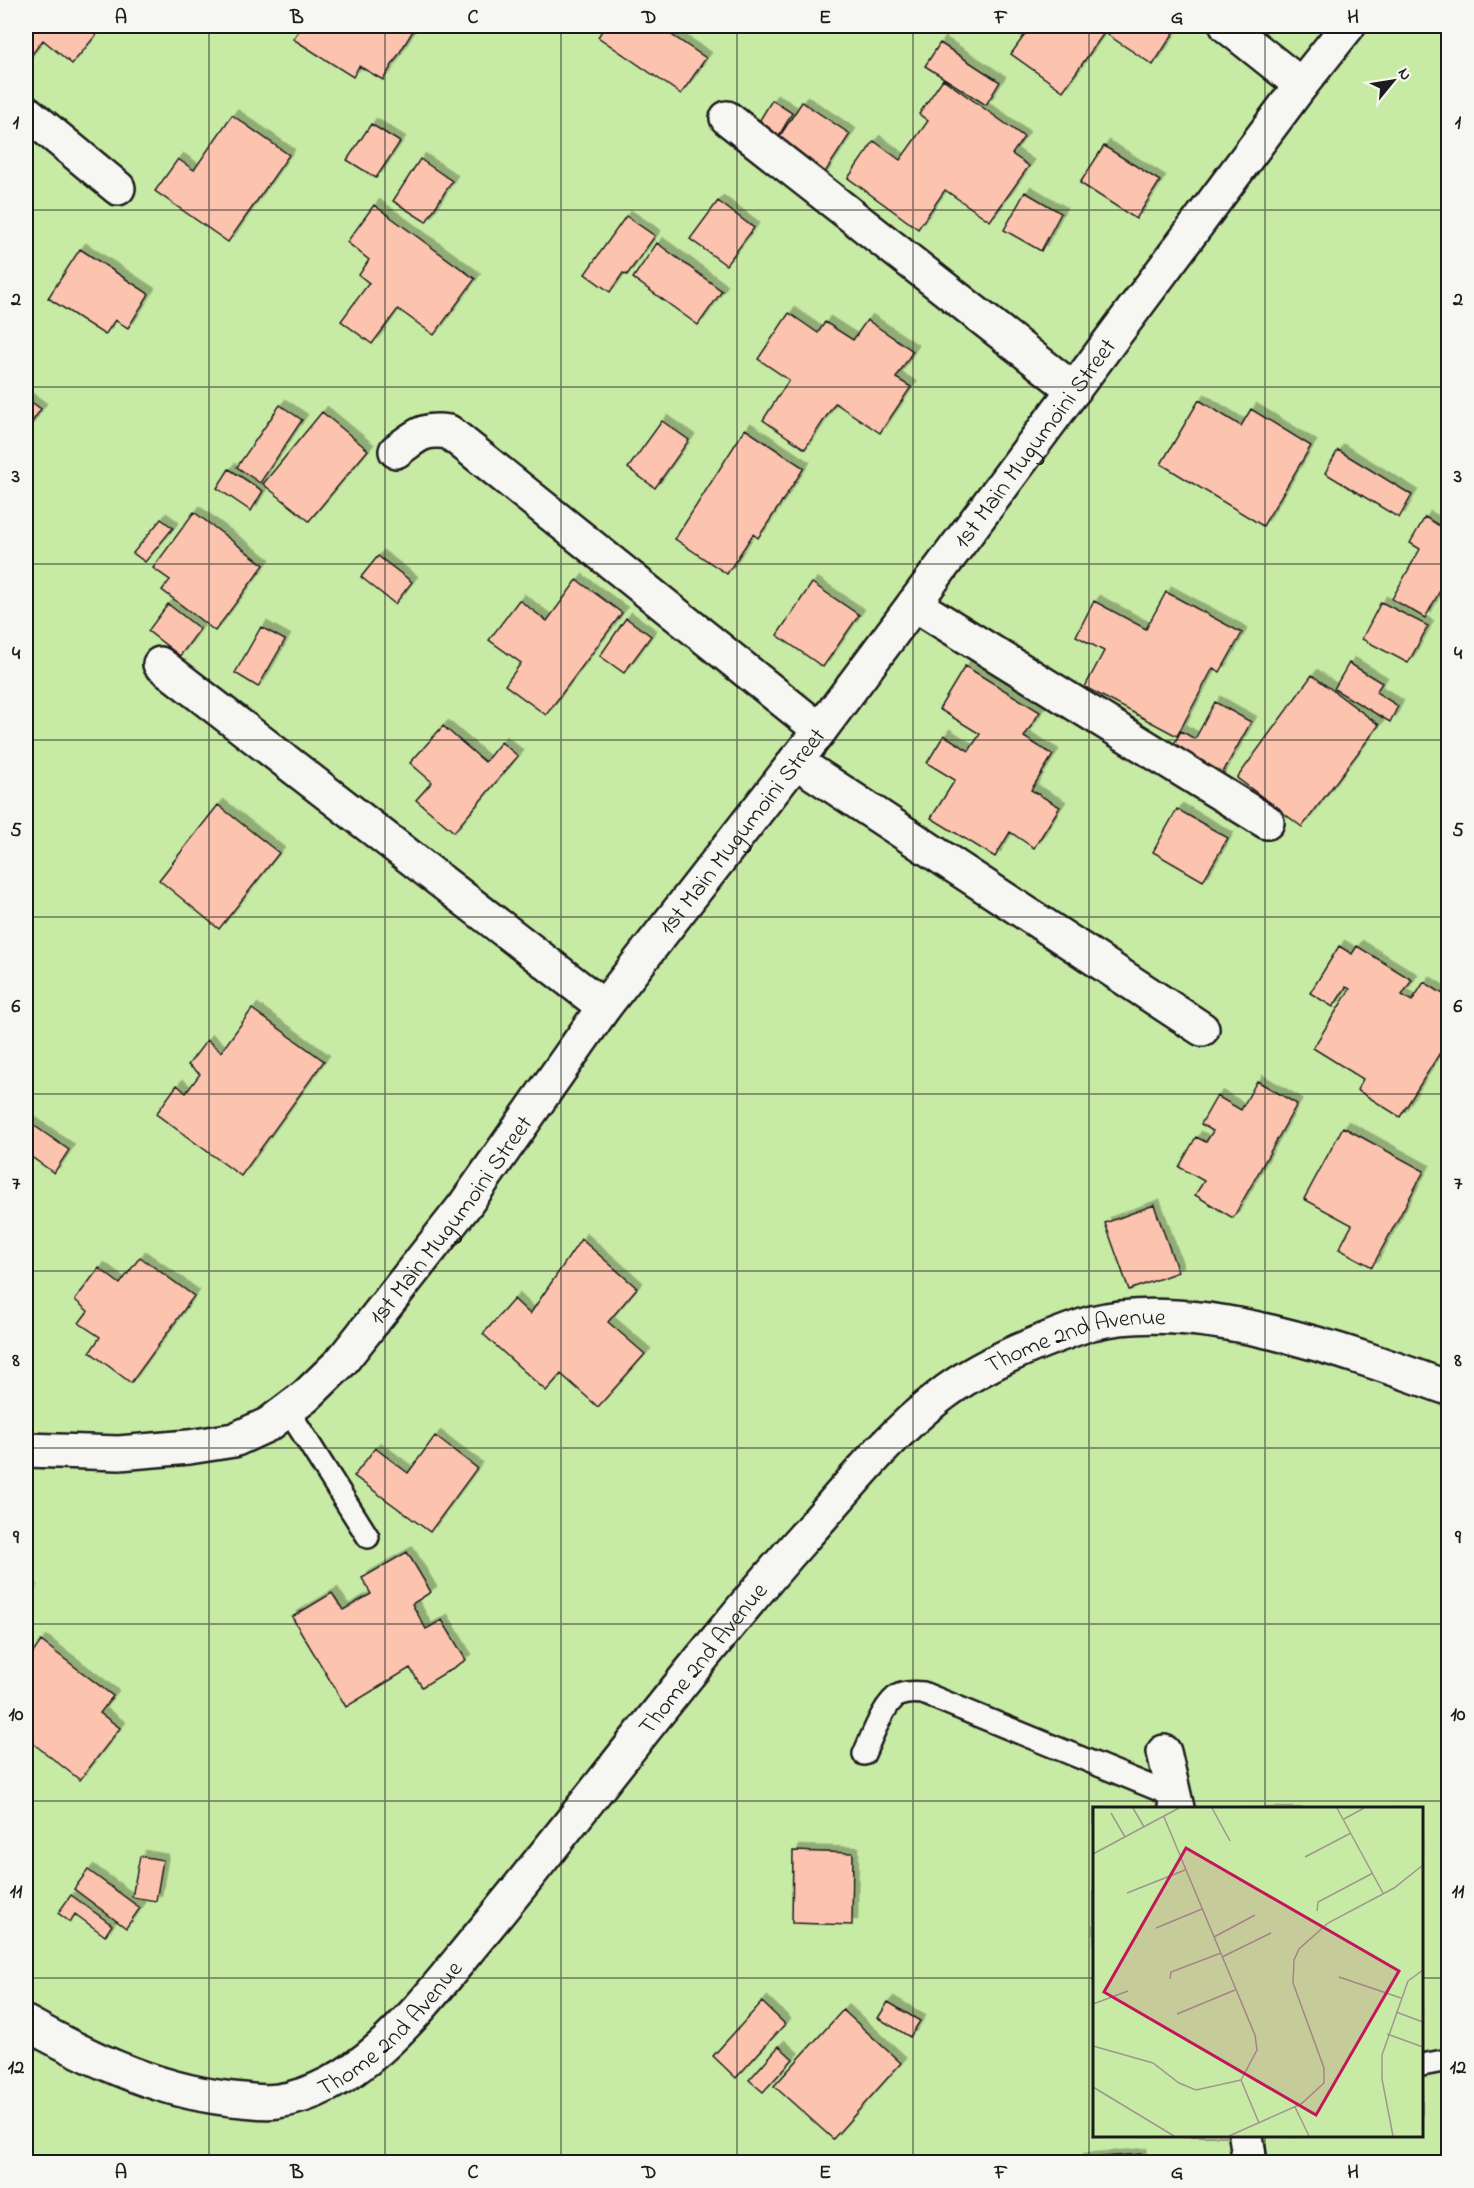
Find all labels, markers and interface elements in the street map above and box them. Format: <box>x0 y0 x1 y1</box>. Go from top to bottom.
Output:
text: A <box>115 4 127 33</box>
text: B <box>289 4 304 33</box>
text: C <box>468 4 479 33</box>
text: D <box>641 4 656 33</box>
text: E <box>819 4 831 33</box>
text: F <box>994 4 1008 33</box>
text: G <box>1171 4 1184 33</box>
text: H <box>1347 4 1359 33</box>
north arrow <box>1363 51 1423 111</box>
text: N <box>1391 64 1417 85</box>
text: 1 <box>13 109 20 138</box>
text: 1 <box>1455 109 1462 138</box>
text: 2 <box>10 286 21 315</box>
text: 2 <box>1452 286 1463 315</box>
street label: 1st Main Mugumoini Street <box>946 332 1126 557</box>
text: 3 <box>11 463 20 492</box>
text: 3 <box>1453 463 1462 492</box>
text: 4 <box>12 640 21 669</box>
text: 4 <box>1454 640 1463 669</box>
street label: 1st Main Mugumoini Street <box>651 721 835 943</box>
text: 5 <box>10 817 22 846</box>
text: 5 <box>1452 817 1464 846</box>
text: 6 <box>12 993 21 1022</box>
text: 6 <box>1454 993 1463 1022</box>
street label: 1st Main Mugumoini Street <box>362 1109 543 1333</box>
text: 7 <box>12 1170 21 1199</box>
text: 7 <box>1454 1170 1463 1199</box>
street label: Thome 2nd Avenue <box>980 1301 1166 1384</box>
text: 8 <box>11 1347 20 1376</box>
text: 8 <box>1453 1347 1462 1376</box>
text: 9 <box>12 1524 20 1553</box>
text: 9 <box>1454 1524 1462 1553</box>
street label: Thome 2nd Avenue <box>631 1576 777 1744</box>
text: 10 <box>9 1701 24 1730</box>
text: 10 <box>1451 1701 1466 1730</box>
inset map <box>1093 1807 1423 2137</box>
text: 11 <box>10 1878 23 1907</box>
text: 11 <box>1452 1878 1465 1907</box>
street label: Thome 2nd Avenue <box>312 1954 473 2107</box>
text: 12 <box>8 2054 24 2083</box>
text: 12 <box>1450 2054 1466 2083</box>
text: A <box>115 2159 127 2188</box>
text: B <box>289 2159 304 2188</box>
text: C <box>468 2159 479 2188</box>
text: D <box>641 2159 656 2188</box>
text: E <box>819 2159 831 2188</box>
text: F <box>994 2159 1008 2188</box>
text: G <box>1171 2159 1184 2188</box>
text: H <box>1347 2159 1359 2188</box>

